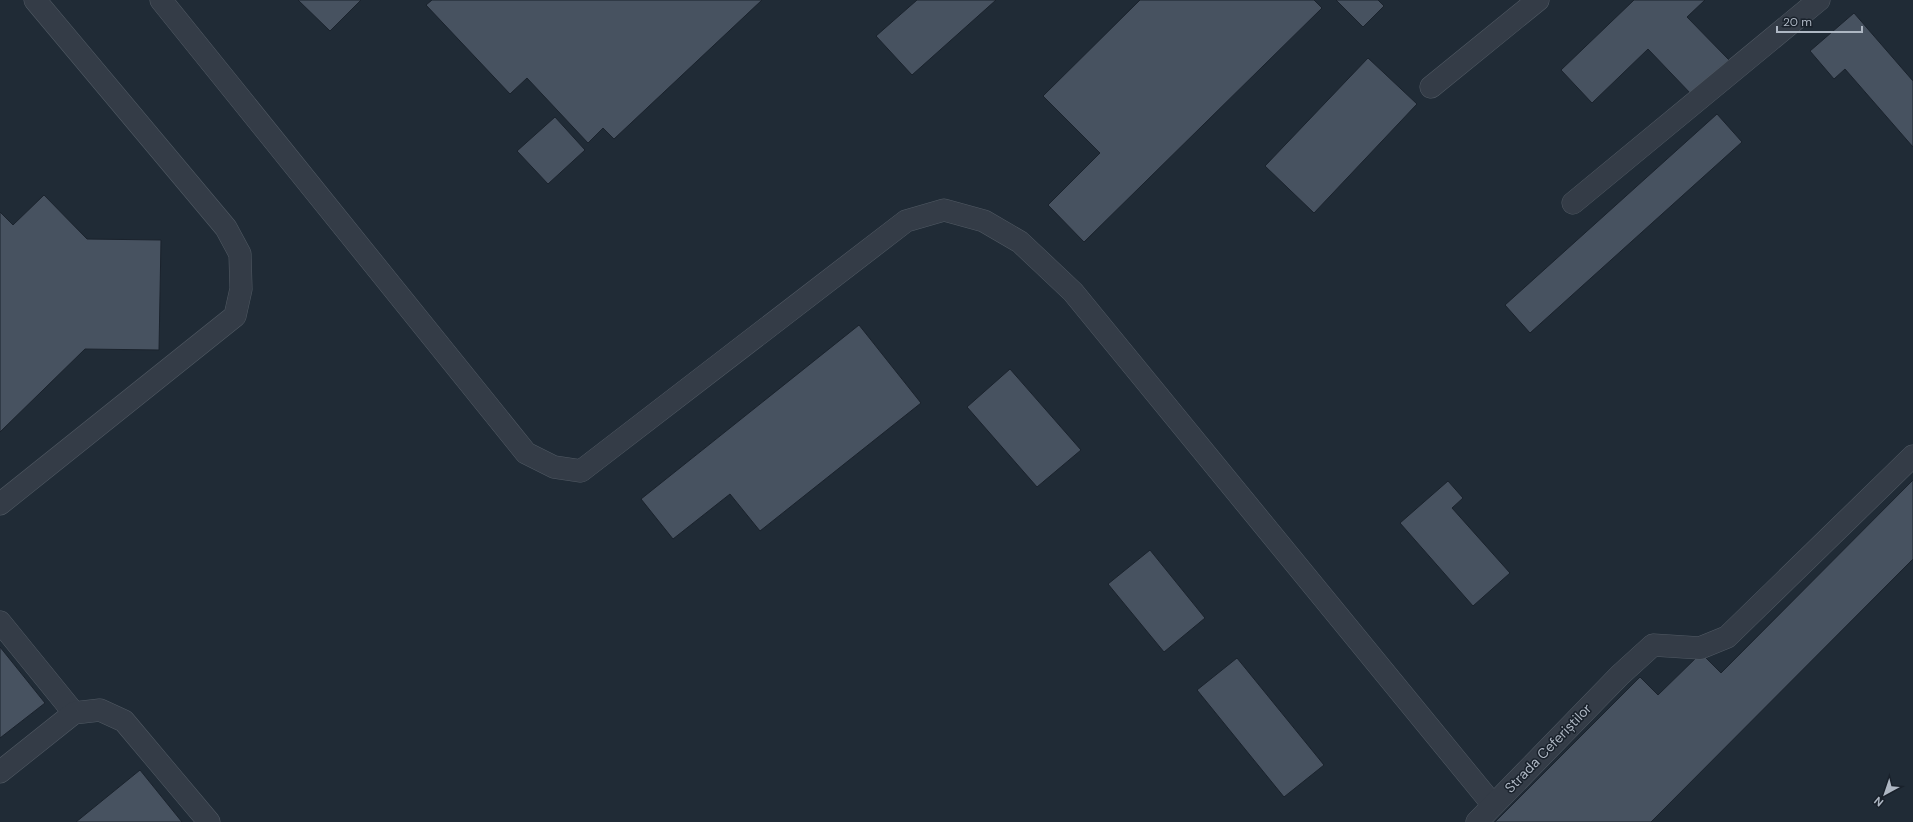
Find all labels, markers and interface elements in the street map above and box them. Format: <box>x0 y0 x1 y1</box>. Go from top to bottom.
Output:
scale bar <box>1777 8 1862 34</box>
text: 20 m <box>1783 14 1812 30</box>
street label: Strada Ceferiștilor <box>1501 699 1595 797</box>
north arrow <box>1865 774 1905 814</box>
text: N <box>1871 794 1886 810</box>

